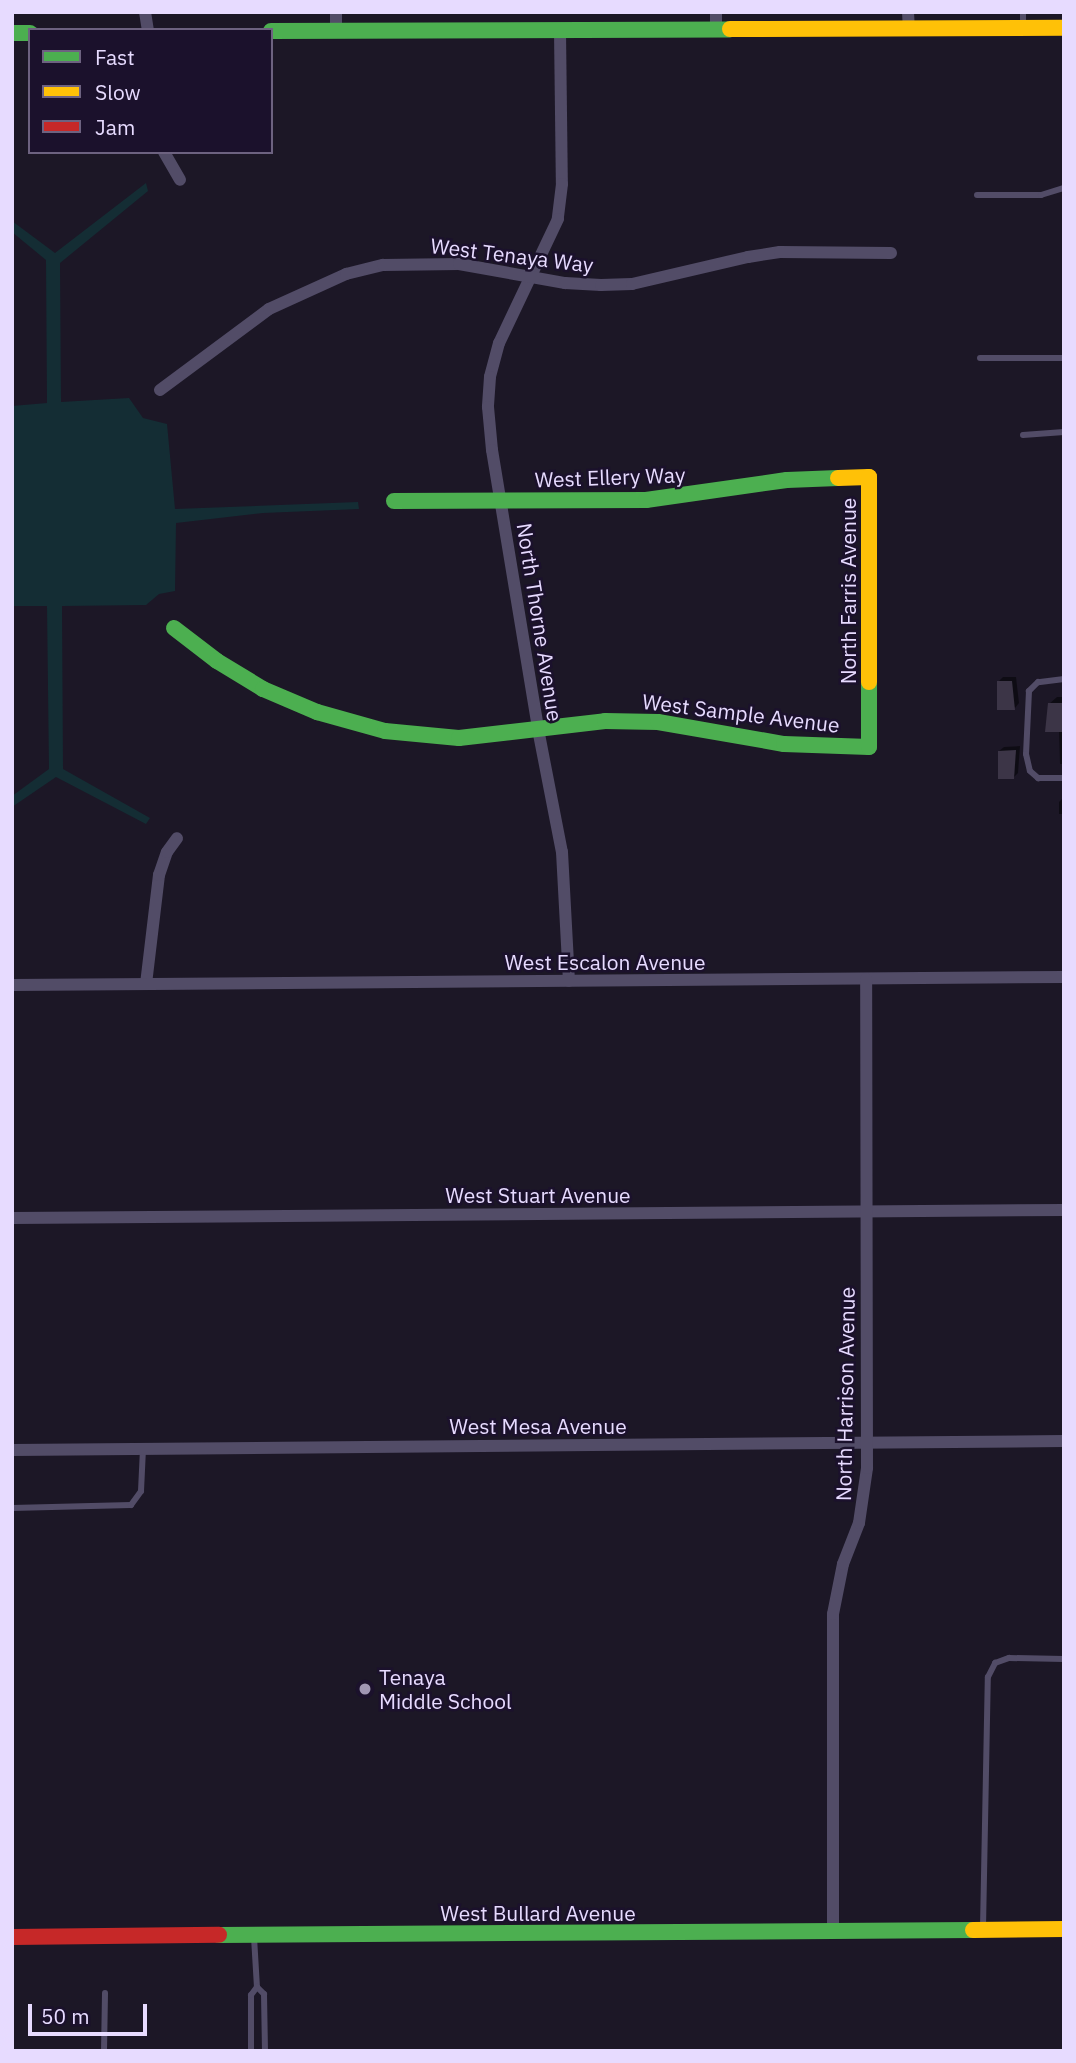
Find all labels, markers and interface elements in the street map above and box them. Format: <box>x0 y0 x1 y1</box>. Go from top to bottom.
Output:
legend <box>28 28 273 154</box>
text: Fast <box>95 43 135 71</box>
text: Slow <box>95 78 141 106</box>
text: Jam <box>95 113 135 141</box>
street label: West Tenaya Way <box>429 233 595 277</box>
street label: West Ellery Way <box>534 462 686 492</box>
street label: North Farris Avenue <box>835 498 861 684</box>
street label: North Thorne Avenue <box>512 521 568 723</box>
street label: West Sample Avenue <box>641 688 841 738</box>
street label: West Escalon Avenue <box>504 949 706 975</box>
street label: West Stuart Avenue <box>445 1182 631 1208</box>
street label: North Harrison Avenue <box>831 1287 859 1501</box>
street label: West Mesa Avenue <box>449 1413 627 1439</box>
place label: Tenaya Middle School <box>379 1664 512 1714</box>
marker: Tenaya Middle School <box>357 1681 373 1697</box>
street label: West Bullard Avenue <box>440 1900 636 1926</box>
scale bar <box>32 1990 150 2034</box>
text: 50 m <box>41 2002 90 2030</box>

